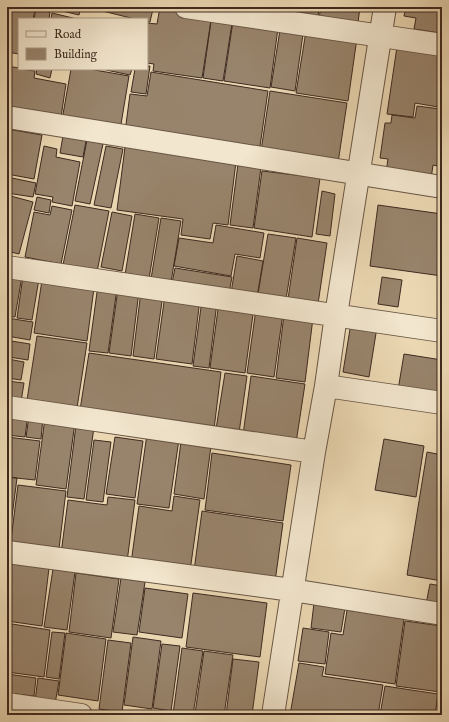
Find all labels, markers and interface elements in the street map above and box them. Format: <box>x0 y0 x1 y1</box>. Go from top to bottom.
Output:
legend <box>18 18 148 70</box>
text: Road <box>54 27 82 42</box>
text: Building <box>54 47 98 62</box>

